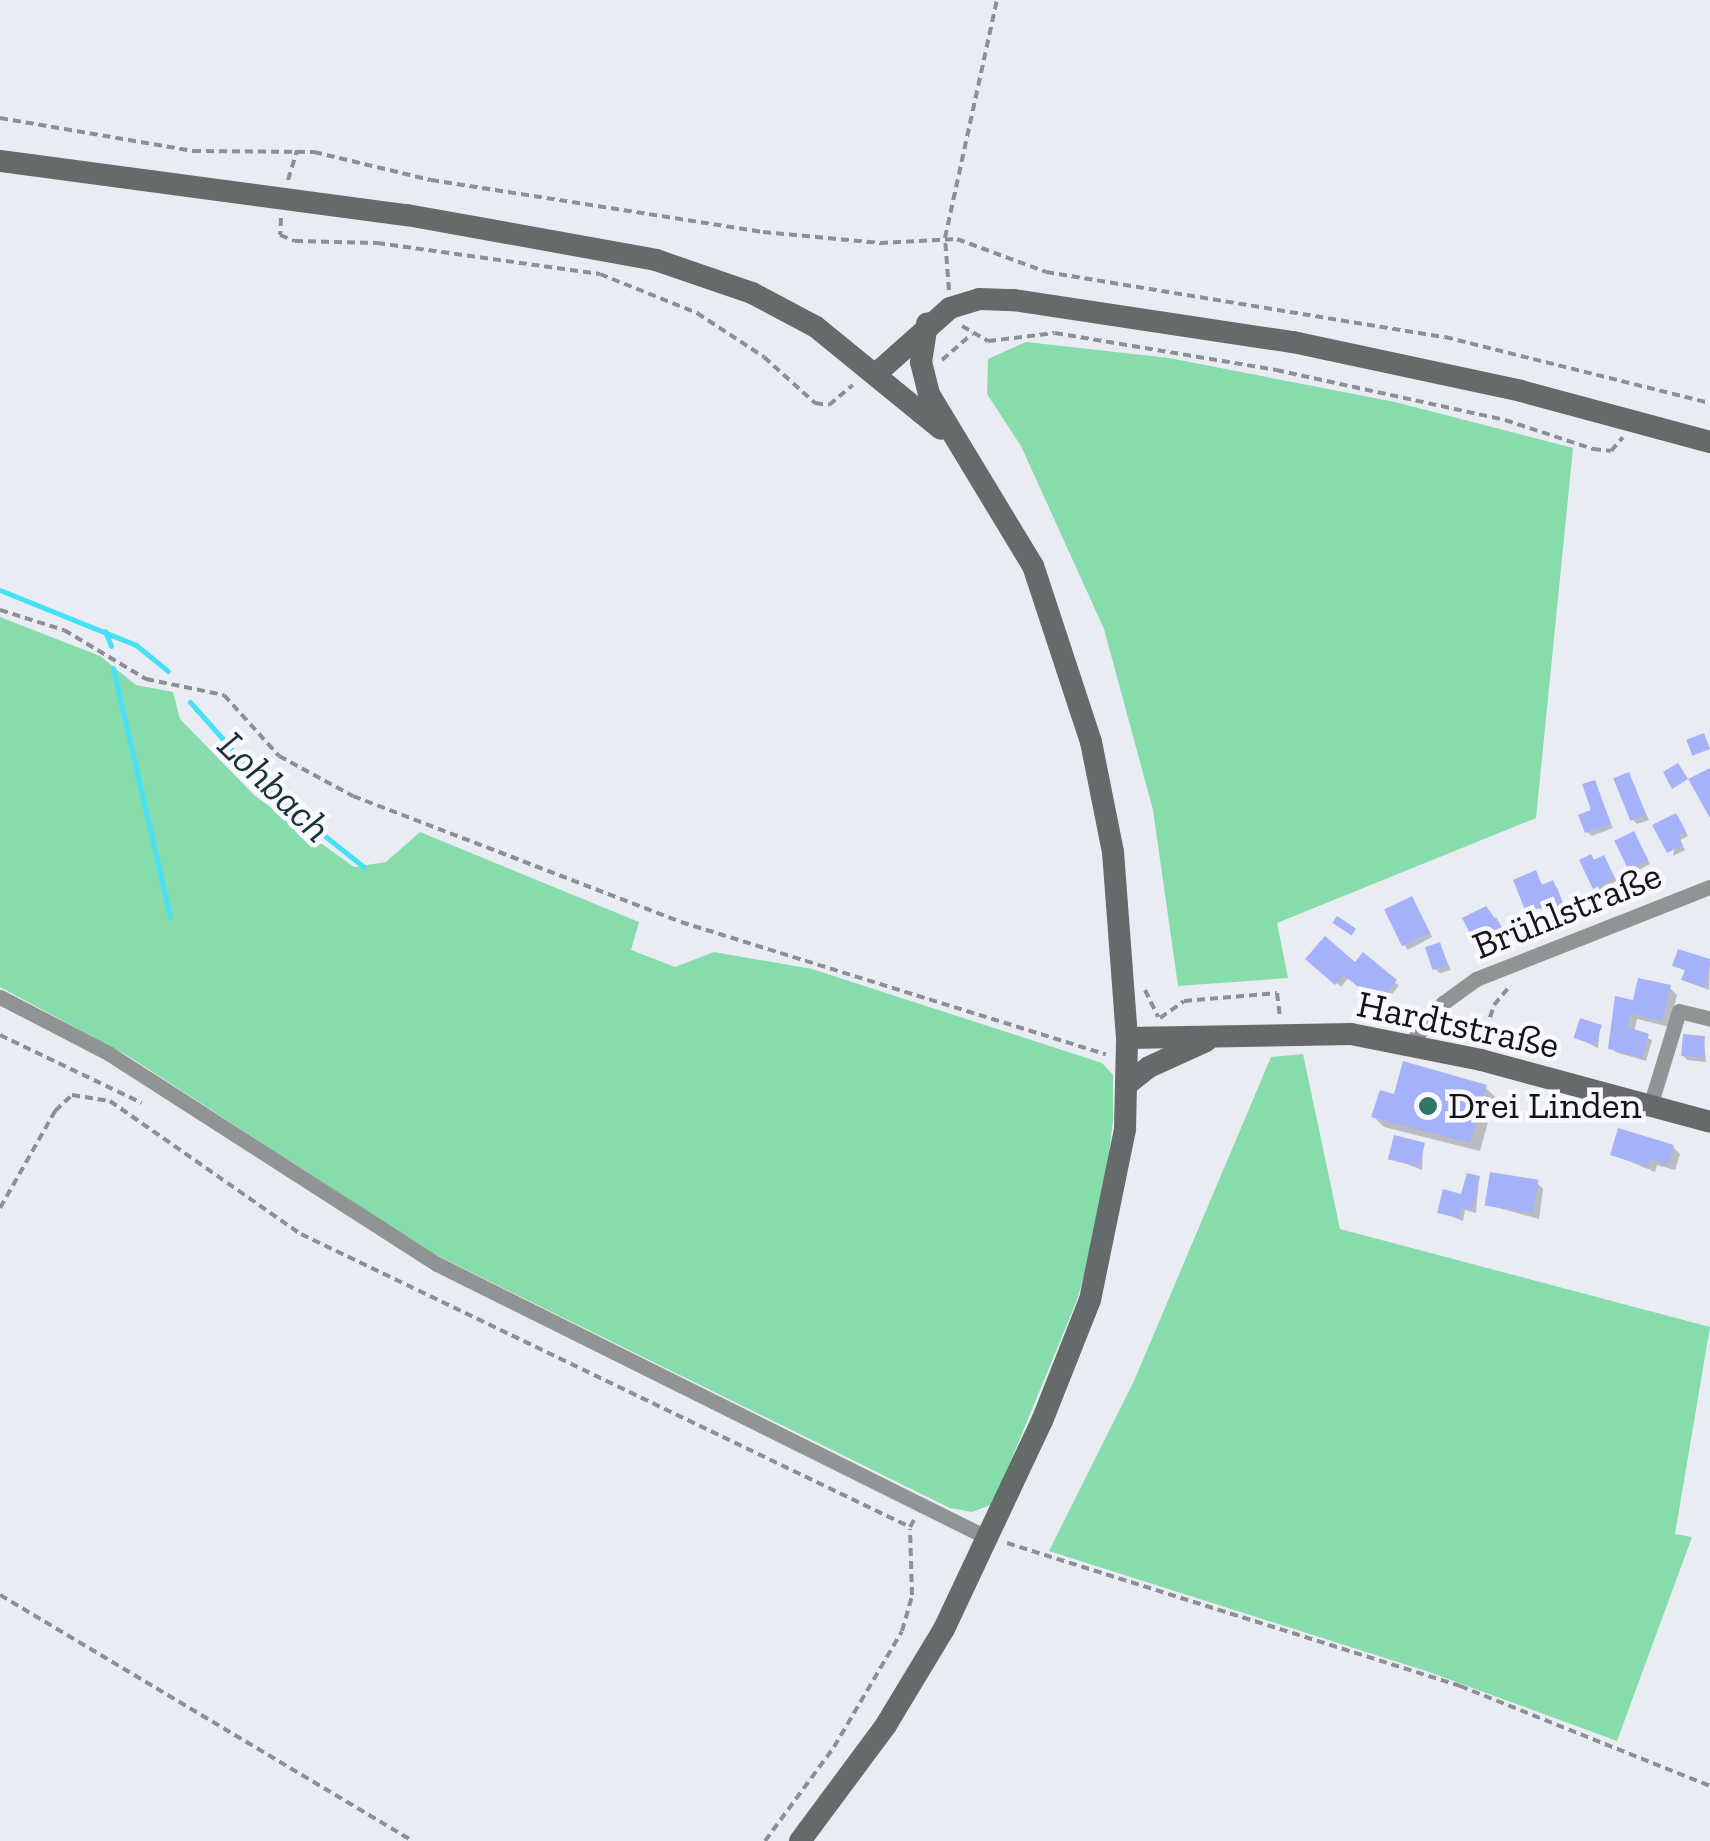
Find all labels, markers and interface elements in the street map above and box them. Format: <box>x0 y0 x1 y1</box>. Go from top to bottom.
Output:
water label: Lohbach <box>208 721 342 851</box>
street label: Brühlstraße <box>1466 853 1668 969</box>
street label: Hardtstraße <box>1353 981 1563 1069</box>
place label: Drei Linden <box>1448 1083 1641 1129</box>
marker: Drei Linden <box>1417 1095 1439 1117</box>

